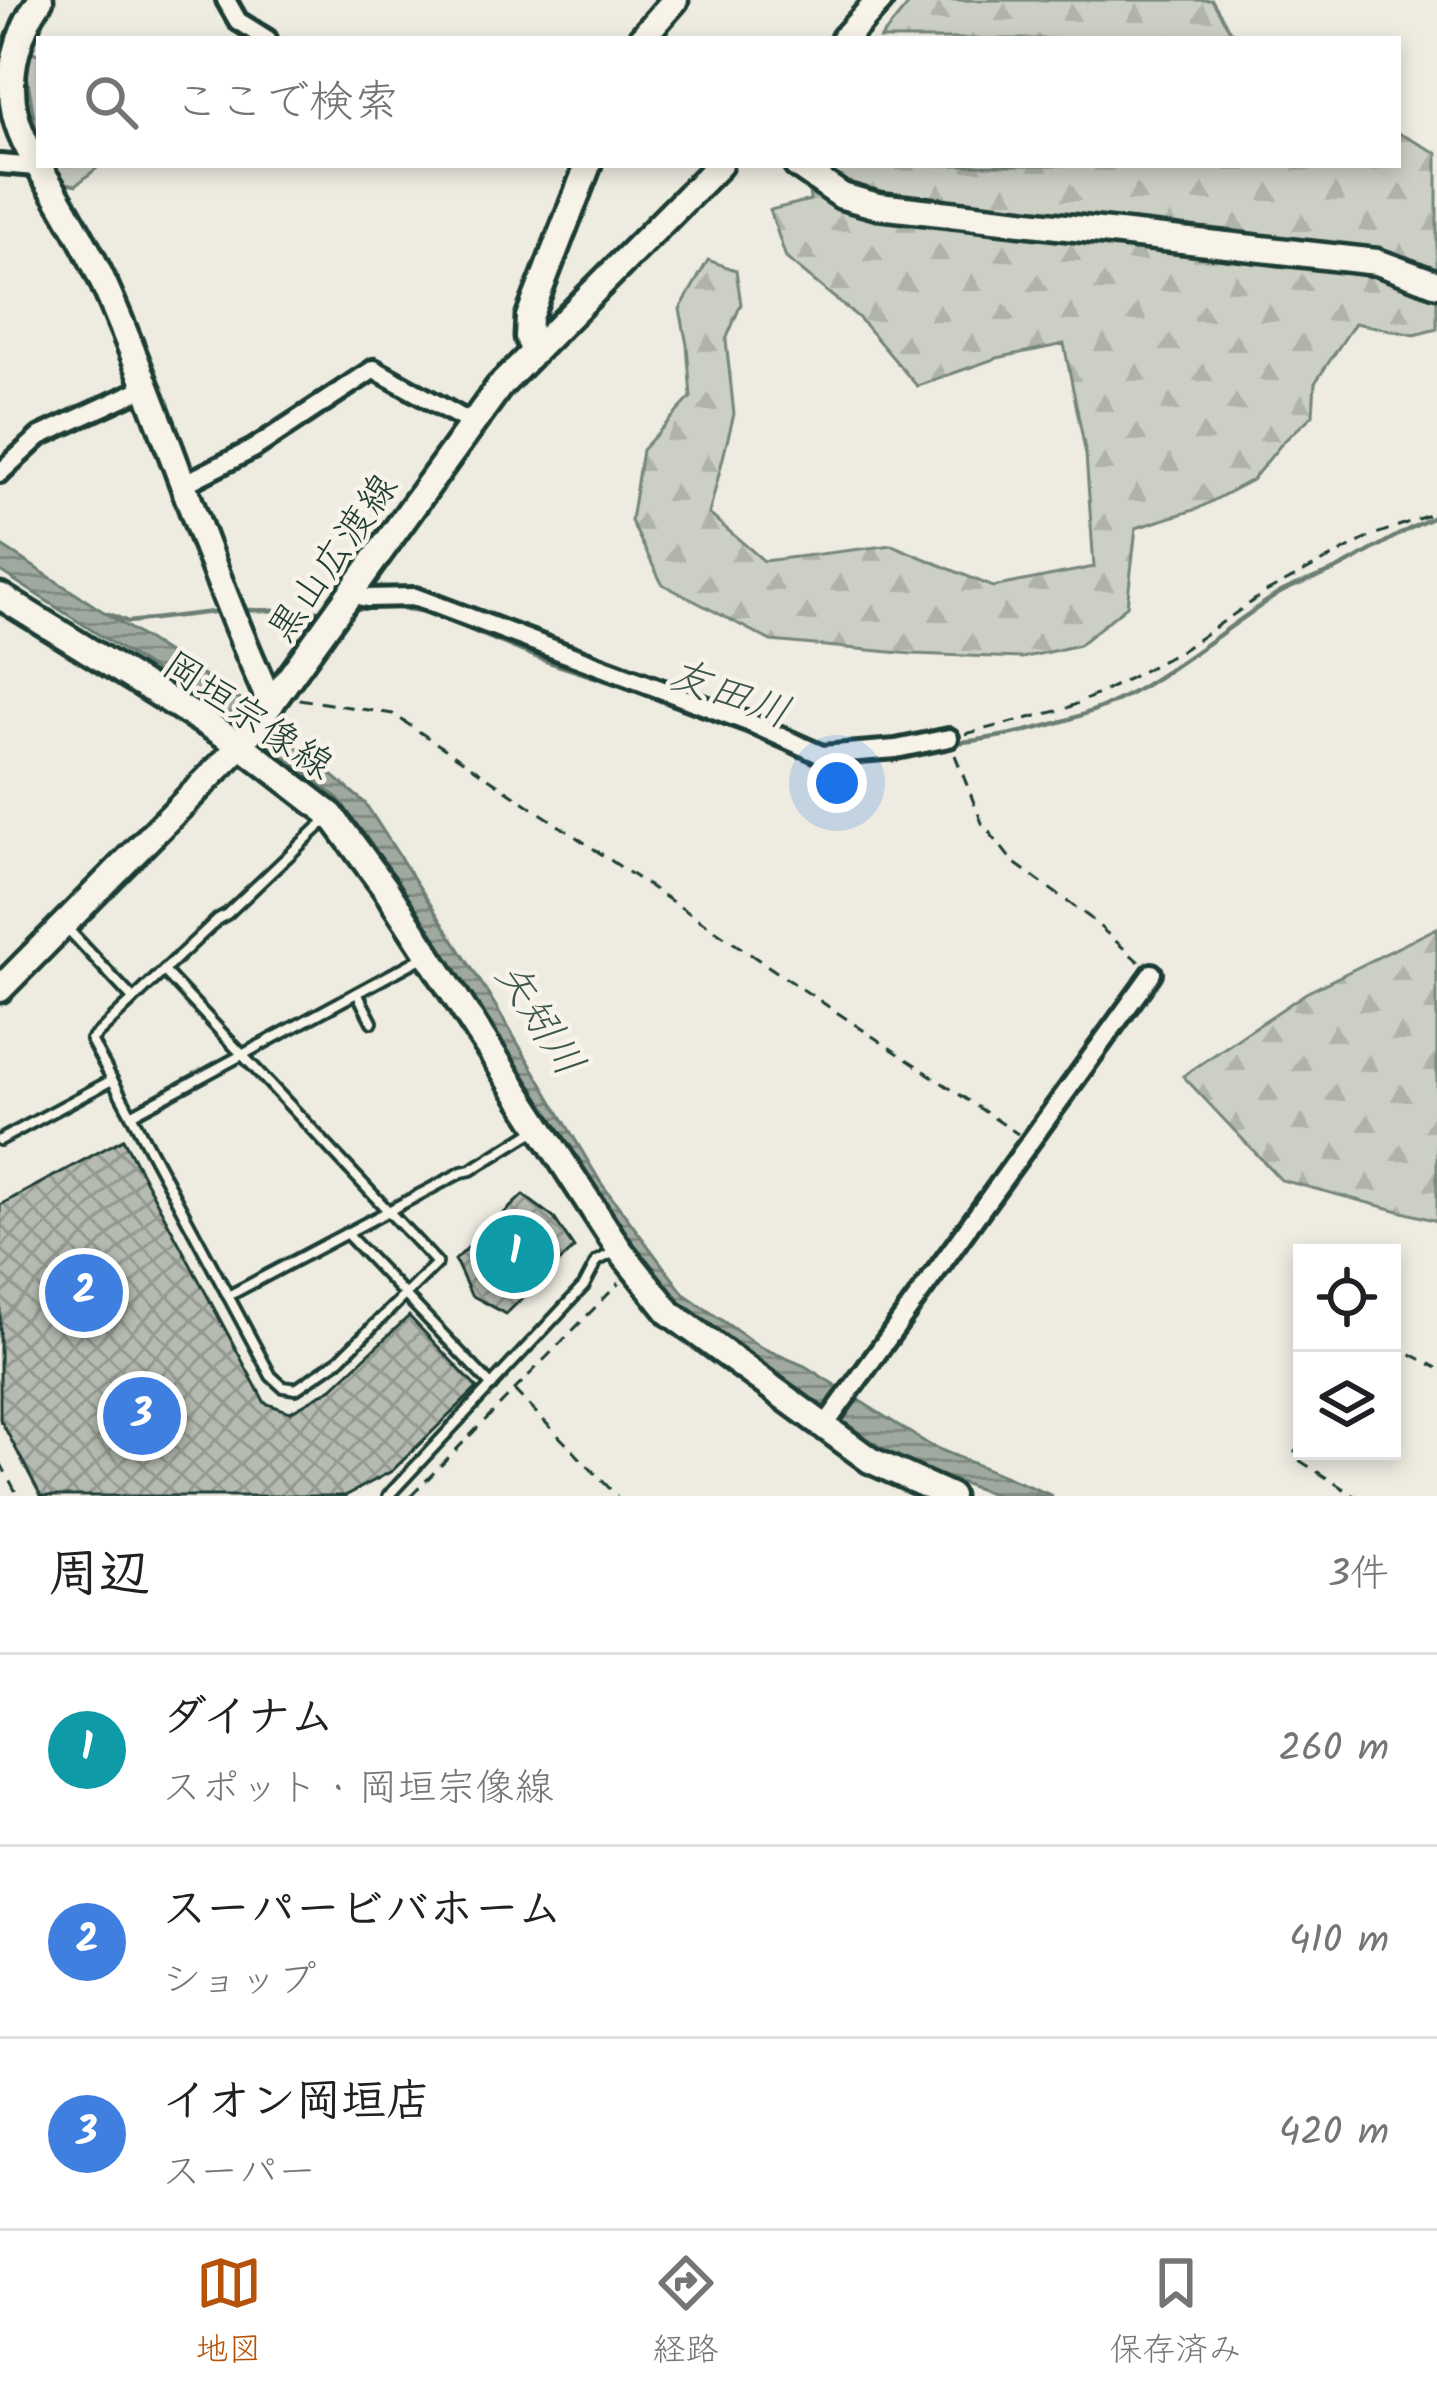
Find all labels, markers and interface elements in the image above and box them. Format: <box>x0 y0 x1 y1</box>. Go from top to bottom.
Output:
search box <box>36 36 1401 168</box>
text: ここで検索 <box>174 68 399 140</box>
icon: search <box>78 69 144 135</box>
street label: 黒山広渡線 <box>253 462 416 657</box>
street label: 岡垣宗像線 <box>149 637 345 798</box>
water label: 友田川 <box>658 642 799 748</box>
your location <box>807 753 867 813</box>
water label: 矢矧川 <box>476 949 600 1091</box>
pin: 1 <box>476 1209 554 1299</box>
map controls <box>1293 1244 1401 1460</box>
button: locate <box>1293 1244 1401 1352</box>
pin: 2 <box>45 1248 123 1338</box>
button: layers <box>1293 1352 1401 1460</box>
pin: 3 <box>103 1371 181 1461</box>
text: 周辺 <box>48 1536 150 1617</box>
text: 3件 <box>1328 1545 1389 1607</box>
text: ダイナム <box>162 1683 335 1755</box>
text: 1 <box>81 1719 93 1781</box>
text: 260 m <box>1278 1719 1389 1781</box>
text: スポット · 岡垣宗像線 <box>162 1759 554 1821</box>
text: スーパービバホーム <box>162 1875 563 1947</box>
text: 2 <box>76 1911 98 1973</box>
text: 410 m <box>1289 1911 1389 1973</box>
text: ショップ <box>162 1951 316 2013</box>
text: イオン岡垣店 <box>162 2067 431 2139</box>
text: 3 <box>76 2103 98 2165</box>
text: 420 m <box>1279 2103 1389 2165</box>
text: スーパー <box>162 2143 316 2205</box>
tab: 地図 <box>196 2250 262 2378</box>
tab: 経路 <box>653 2250 719 2378</box>
tab: 保存済み <box>1110 2250 1242 2378</box>

